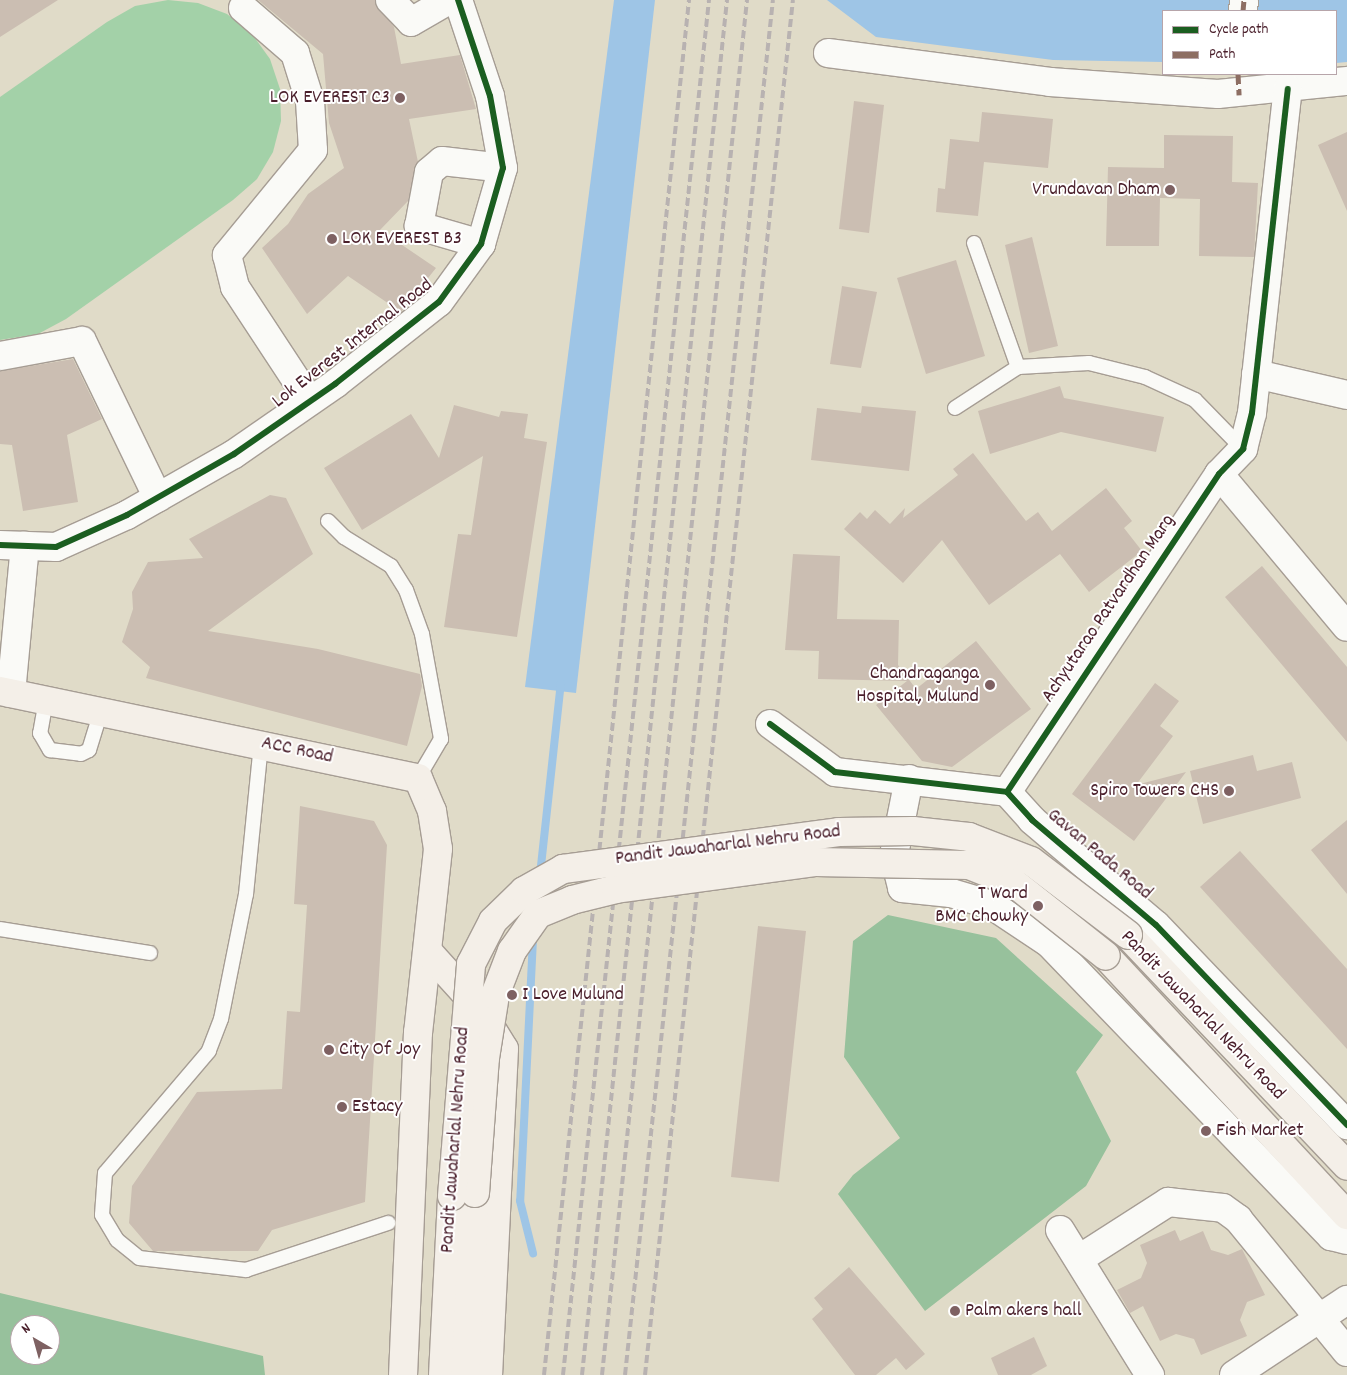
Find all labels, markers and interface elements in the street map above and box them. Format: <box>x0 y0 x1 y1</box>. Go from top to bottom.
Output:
legend <box>1162 10 1337 75</box>
text: Cycle path <box>1209 19 1268 41</box>
text: Path <box>1209 44 1235 66</box>
place label: LOK EVEREST C3 <box>270 86 390 110</box>
marker: LOK EVEREST C3 <box>394 92 406 104</box>
place label: Vrundavan Dham <box>1032 178 1160 202</box>
marker: Vrundavan Dham <box>1164 184 1176 196</box>
place label: LOK EVEREST B3 <box>342 227 462 251</box>
marker: LOK EVEREST B3 <box>326 233 338 245</box>
street label: Lok Everest Internal Road <box>268 274 438 414</box>
street label: Achyutarao Patvardhan Marg <box>1037 510 1181 708</box>
place label: Chandraganga Hospital, Mulund <box>856 662 979 709</box>
marker: Chandraganga Hospital, Mulund <box>983 678 997 692</box>
street label: ACC Road <box>259 732 335 770</box>
place label: Spiro Towers CHS <box>1090 779 1219 803</box>
marker: Spiro Towers CHS <box>1223 785 1235 797</box>
street label: Gavan Pada Road <box>1041 804 1157 906</box>
street label: Pandit Jawaharlal Nehru Road <box>614 820 842 872</box>
place label: T Ward BMC Chowky <box>935 882 1028 929</box>
marker: T Ward BMC Chowky <box>1032 900 1044 912</box>
street label: Pandit Jawaharlal Nehru Road <box>1115 926 1289 1106</box>
place label: I Love Mulund <box>522 983 624 1007</box>
marker: I Love Mulund <box>506 989 518 1001</box>
street label: Pandit Jawaharlal Nehru Road <box>436 1026 476 1254</box>
place label: City Of Joy <box>339 1038 420 1062</box>
marker: City Of Joy <box>323 1044 335 1056</box>
place label: Estacy <box>352 1095 402 1119</box>
marker: Estacy <box>336 1101 348 1113</box>
place label: Fish Market <box>1216 1119 1304 1143</box>
marker: Fish Market <box>1200 1125 1212 1137</box>
place label: Palm akers hall <box>965 1299 1081 1323</box>
marker: Palm akers hall <box>949 1305 961 1317</box>
north arrow <box>10 1315 60 1365</box>
text: N <box>17 1319 35 1339</box>

